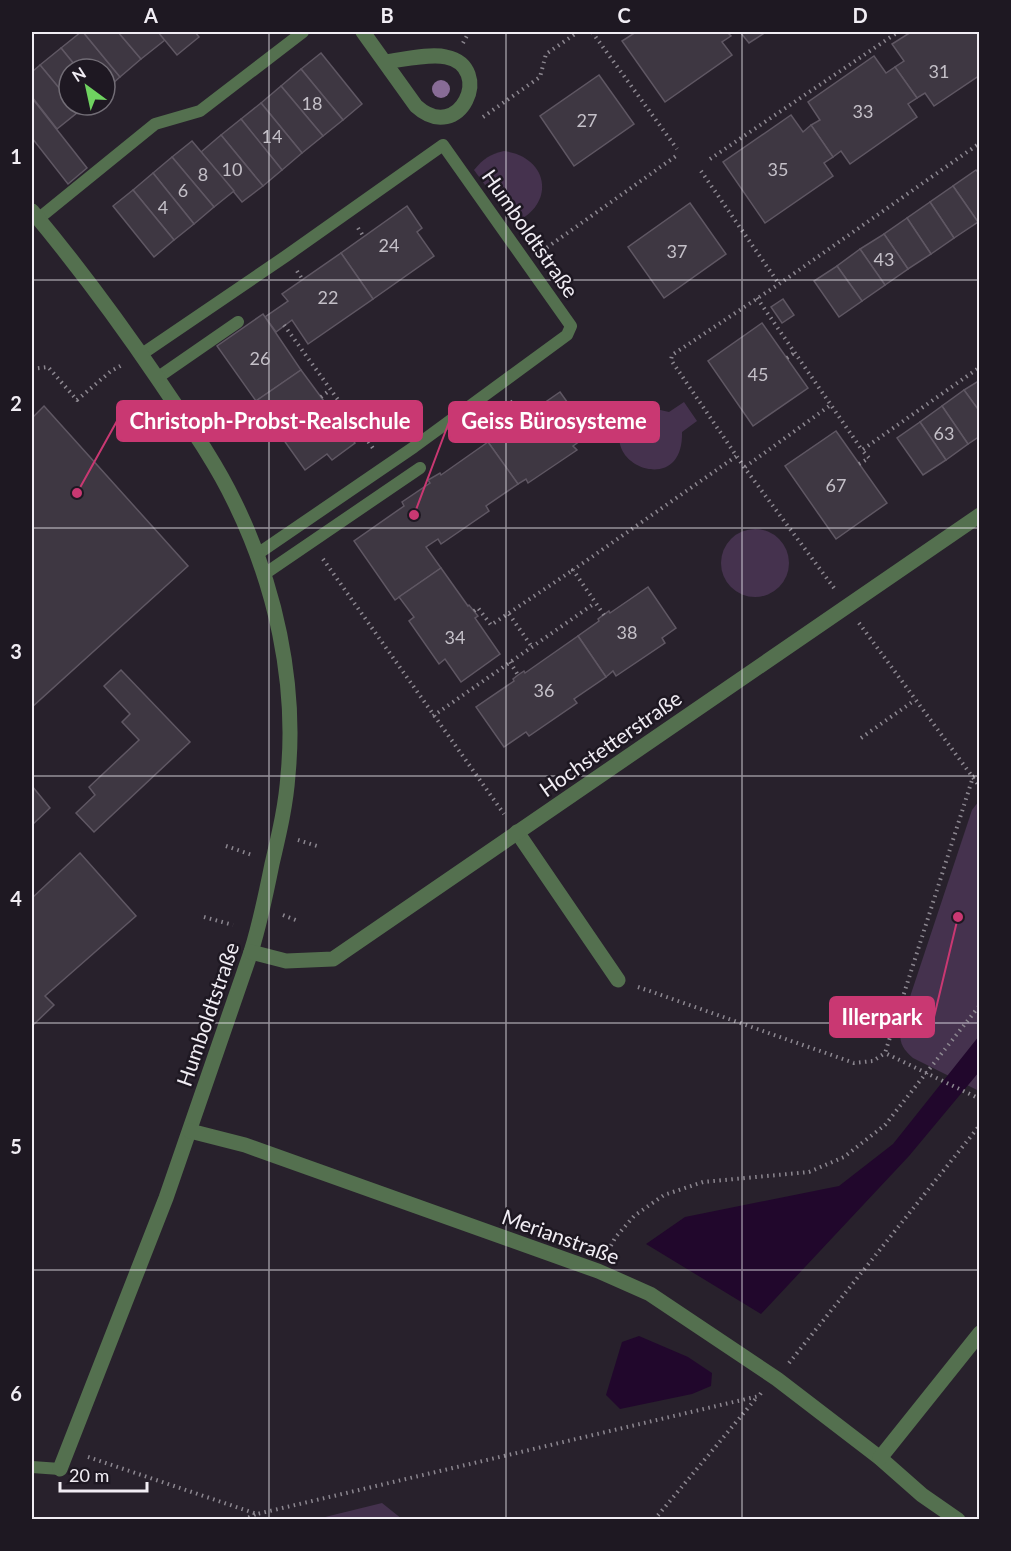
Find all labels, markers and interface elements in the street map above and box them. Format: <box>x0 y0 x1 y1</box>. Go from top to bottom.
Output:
text: A <box>143 3 158 27</box>
text: B <box>380 3 394 27</box>
text: C <box>617 3 631 27</box>
text: D <box>852 3 868 27</box>
north arrow <box>57 57 117 117</box>
house number: 31 <box>929 60 949 82</box>
text: N <box>68 63 89 85</box>
house number: 18 <box>302 92 322 114</box>
house number: 33 <box>853 100 873 122</box>
house number: 27 <box>577 109 597 131</box>
house number: 14 <box>262 125 282 147</box>
text: 1 <box>10 144 22 168</box>
house number: 10 <box>222 158 242 180</box>
house number: 35 <box>768 158 788 180</box>
house number: 8 <box>198 163 208 185</box>
street label: Humboldtstraße <box>478 164 584 302</box>
house number: 6 <box>178 179 188 201</box>
house number: 4 <box>158 196 168 218</box>
house number: 24 <box>379 234 399 256</box>
house number: 37 <box>667 240 687 262</box>
house number: 43 <box>874 248 894 270</box>
house number: 22 <box>318 286 338 308</box>
house number: 26 <box>250 347 270 369</box>
house number: 45 <box>748 363 768 385</box>
text: 2 <box>10 391 22 415</box>
callout: Christoph-Probst-Realschule <box>117 401 422 441</box>
callout: Geiss Bürosysteme <box>449 402 659 442</box>
text: Christoph-Probst-Realschule <box>130 407 411 434</box>
text: Geiss Bürosysteme <box>461 407 647 434</box>
house number: 63 <box>934 422 954 444</box>
house number: 67 <box>826 474 846 496</box>
house number: 38 <box>617 621 637 643</box>
house number: 34 <box>445 626 465 648</box>
text: 3 <box>10 639 22 663</box>
house number: 36 <box>534 679 554 701</box>
street label: Hochstetterstraße <box>534 685 686 801</box>
text: 4 <box>10 886 22 910</box>
street label: Humboldtstraße <box>171 939 243 1089</box>
callout: Illerpark <box>830 997 934 1037</box>
text: Illerpark <box>842 1003 923 1030</box>
text: 5 <box>10 1134 22 1158</box>
street label: Merianstraße <box>499 1203 623 1269</box>
text: 6 <box>10 1381 22 1405</box>
scale bar <box>60 1455 147 1493</box>
text: 20 m <box>69 1464 109 1486</box>

